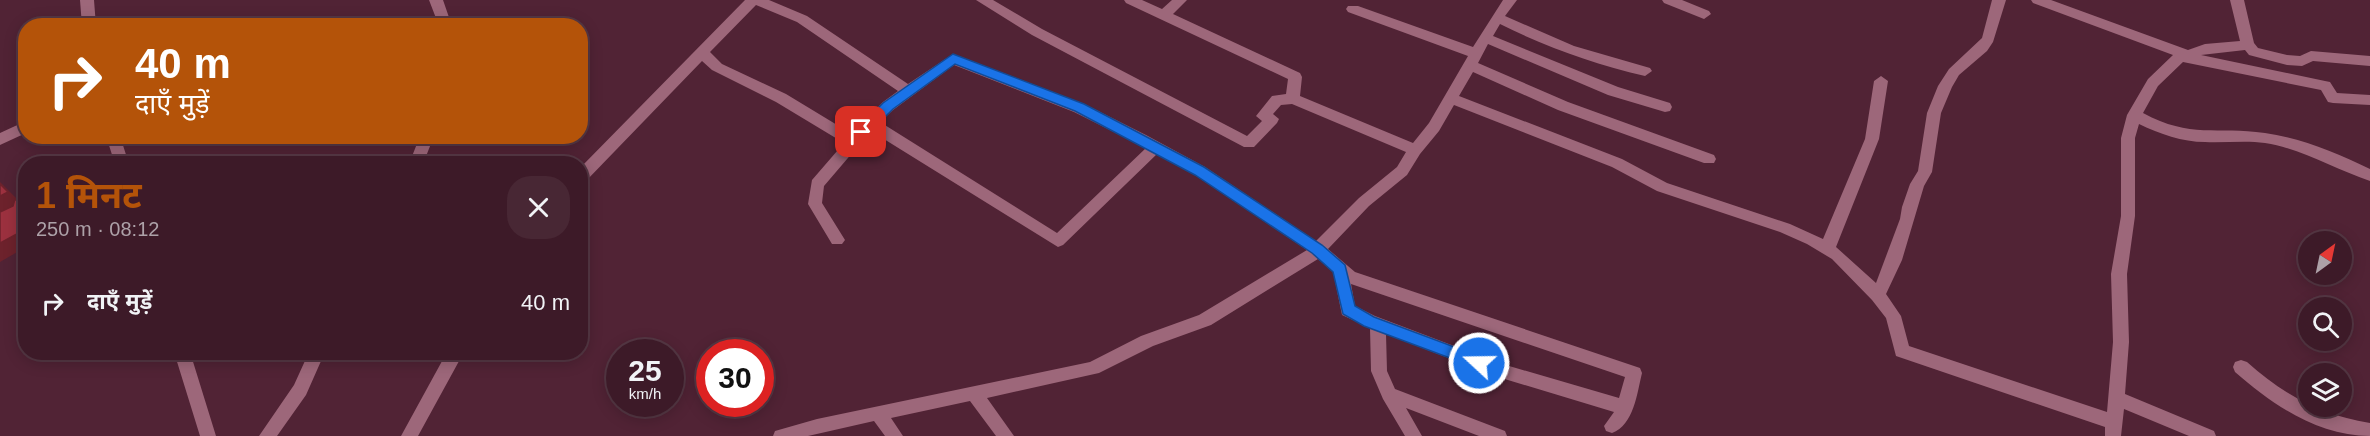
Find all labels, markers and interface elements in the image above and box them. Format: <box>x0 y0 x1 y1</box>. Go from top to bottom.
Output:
text: 40 m <box>135 40 231 87</box>
icon: right <box>36 42 114 120</box>
text: दाएँ मुड़ें <box>135 89 209 119</box>
pin <box>835 106 886 157</box>
icon: arrive <box>844 115 877 148</box>
text: 1 मिनट <box>36 175 142 216</box>
button: close <box>507 176 570 239</box>
text: 250 m · 08:12 <box>36 218 159 240</box>
north arrow <box>2298 231 2352 285</box>
map controls <box>2298 231 2352 417</box>
icon: right <box>36 287 69 320</box>
text: दाएँ मुड़ें <box>87 289 152 314</box>
text: 40 m <box>521 290 570 315</box>
button: search <box>2298 297 2352 351</box>
position arrow <box>1447 331 1511 395</box>
speed limit sign: 30 <box>696 339 774 417</box>
text: 25 <box>628 354 662 387</box>
button: layers <box>2298 363 2352 417</box>
text: km/h <box>629 385 661 402</box>

